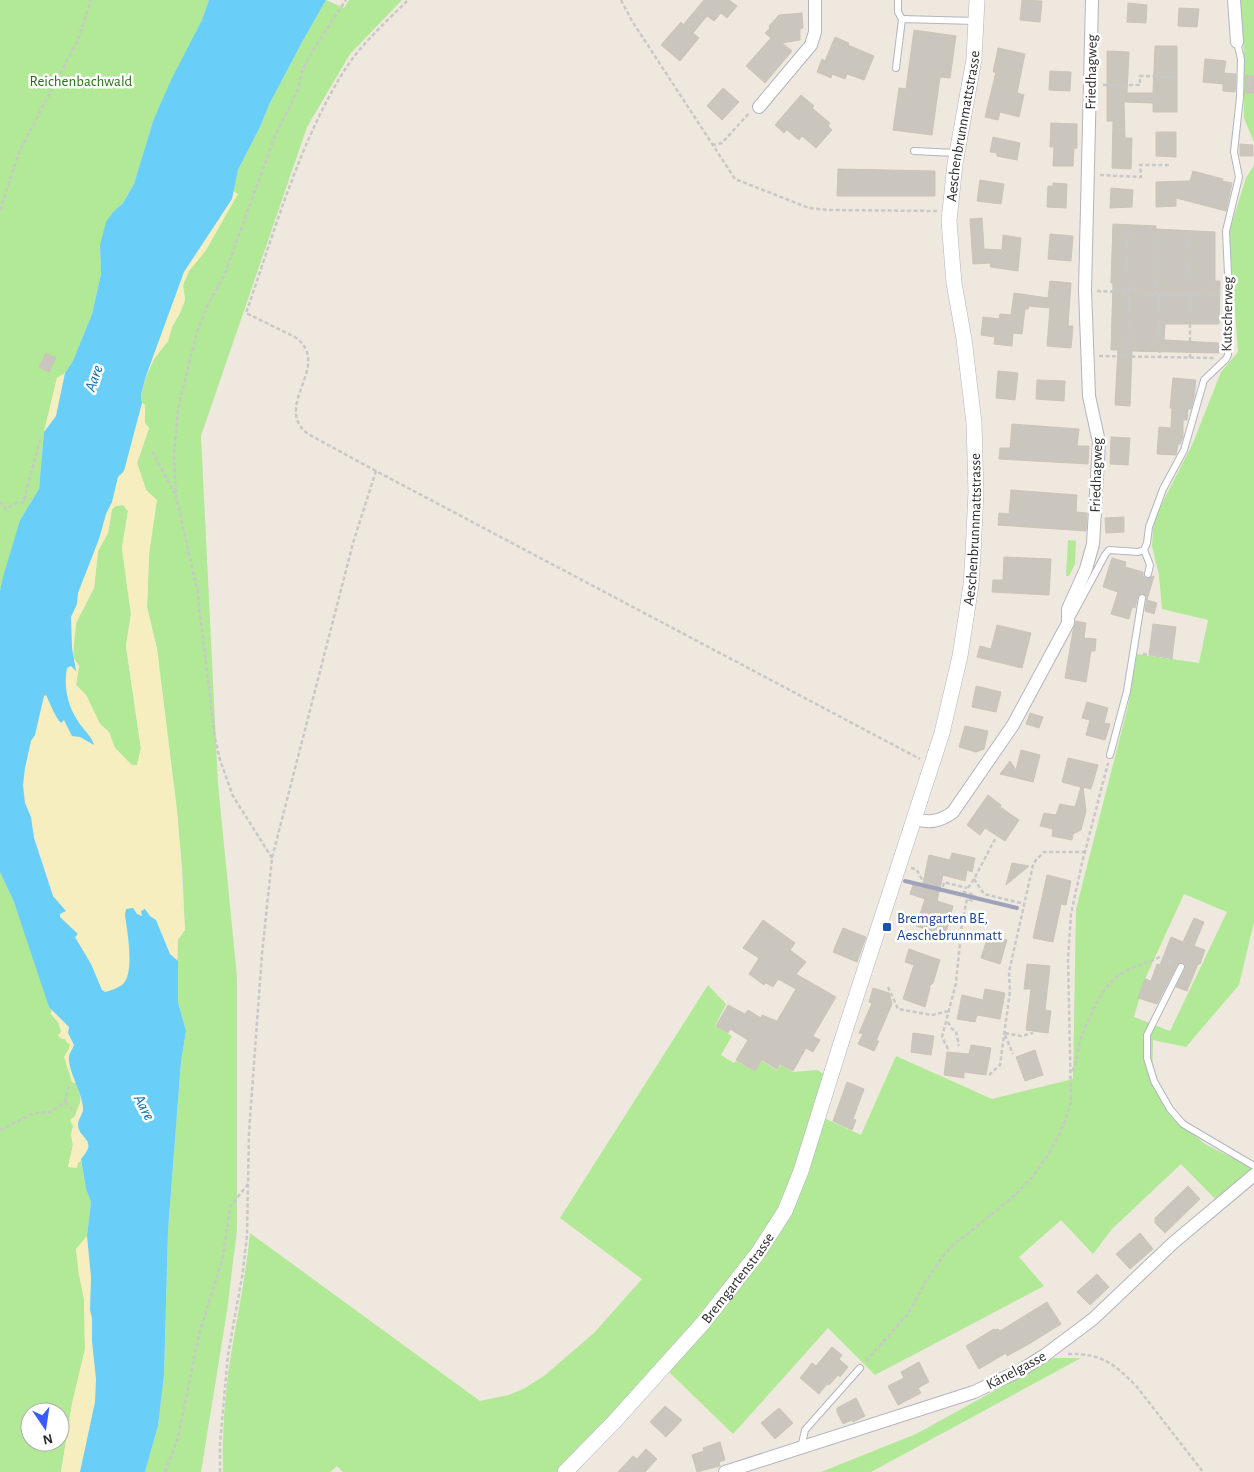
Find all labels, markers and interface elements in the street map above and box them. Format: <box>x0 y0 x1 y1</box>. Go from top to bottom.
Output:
street label: Friedhagweg <box>1083 34 1100 110</box>
street label: Aeschenbrunnmattstrasse <box>944 50 982 202</box>
park label: Reichenbachwald <box>30 74 133 89</box>
street label: Kutscherweg <box>1219 275 1236 352</box>
water label: Aare <box>82 363 106 395</box>
street label: Friedhagweg <box>1088 437 1105 513</box>
street label: Aeschenbrunnmattstrasse <box>961 453 984 607</box>
place label: Bremgarten BE, Aeschebrunnmatt <box>897 911 1002 943</box>
marker: Bremgarten BE, Aeschebrunnmatt <box>881 921 893 933</box>
water label: Aare <box>130 1091 157 1123</box>
street label: Bremgartenstrasse <box>699 1230 777 1326</box>
street label: Känelgasse <box>984 1348 1049 1392</box>
north arrow <box>20 1402 70 1452</box>
text: N <box>41 1431 54 1447</box>

